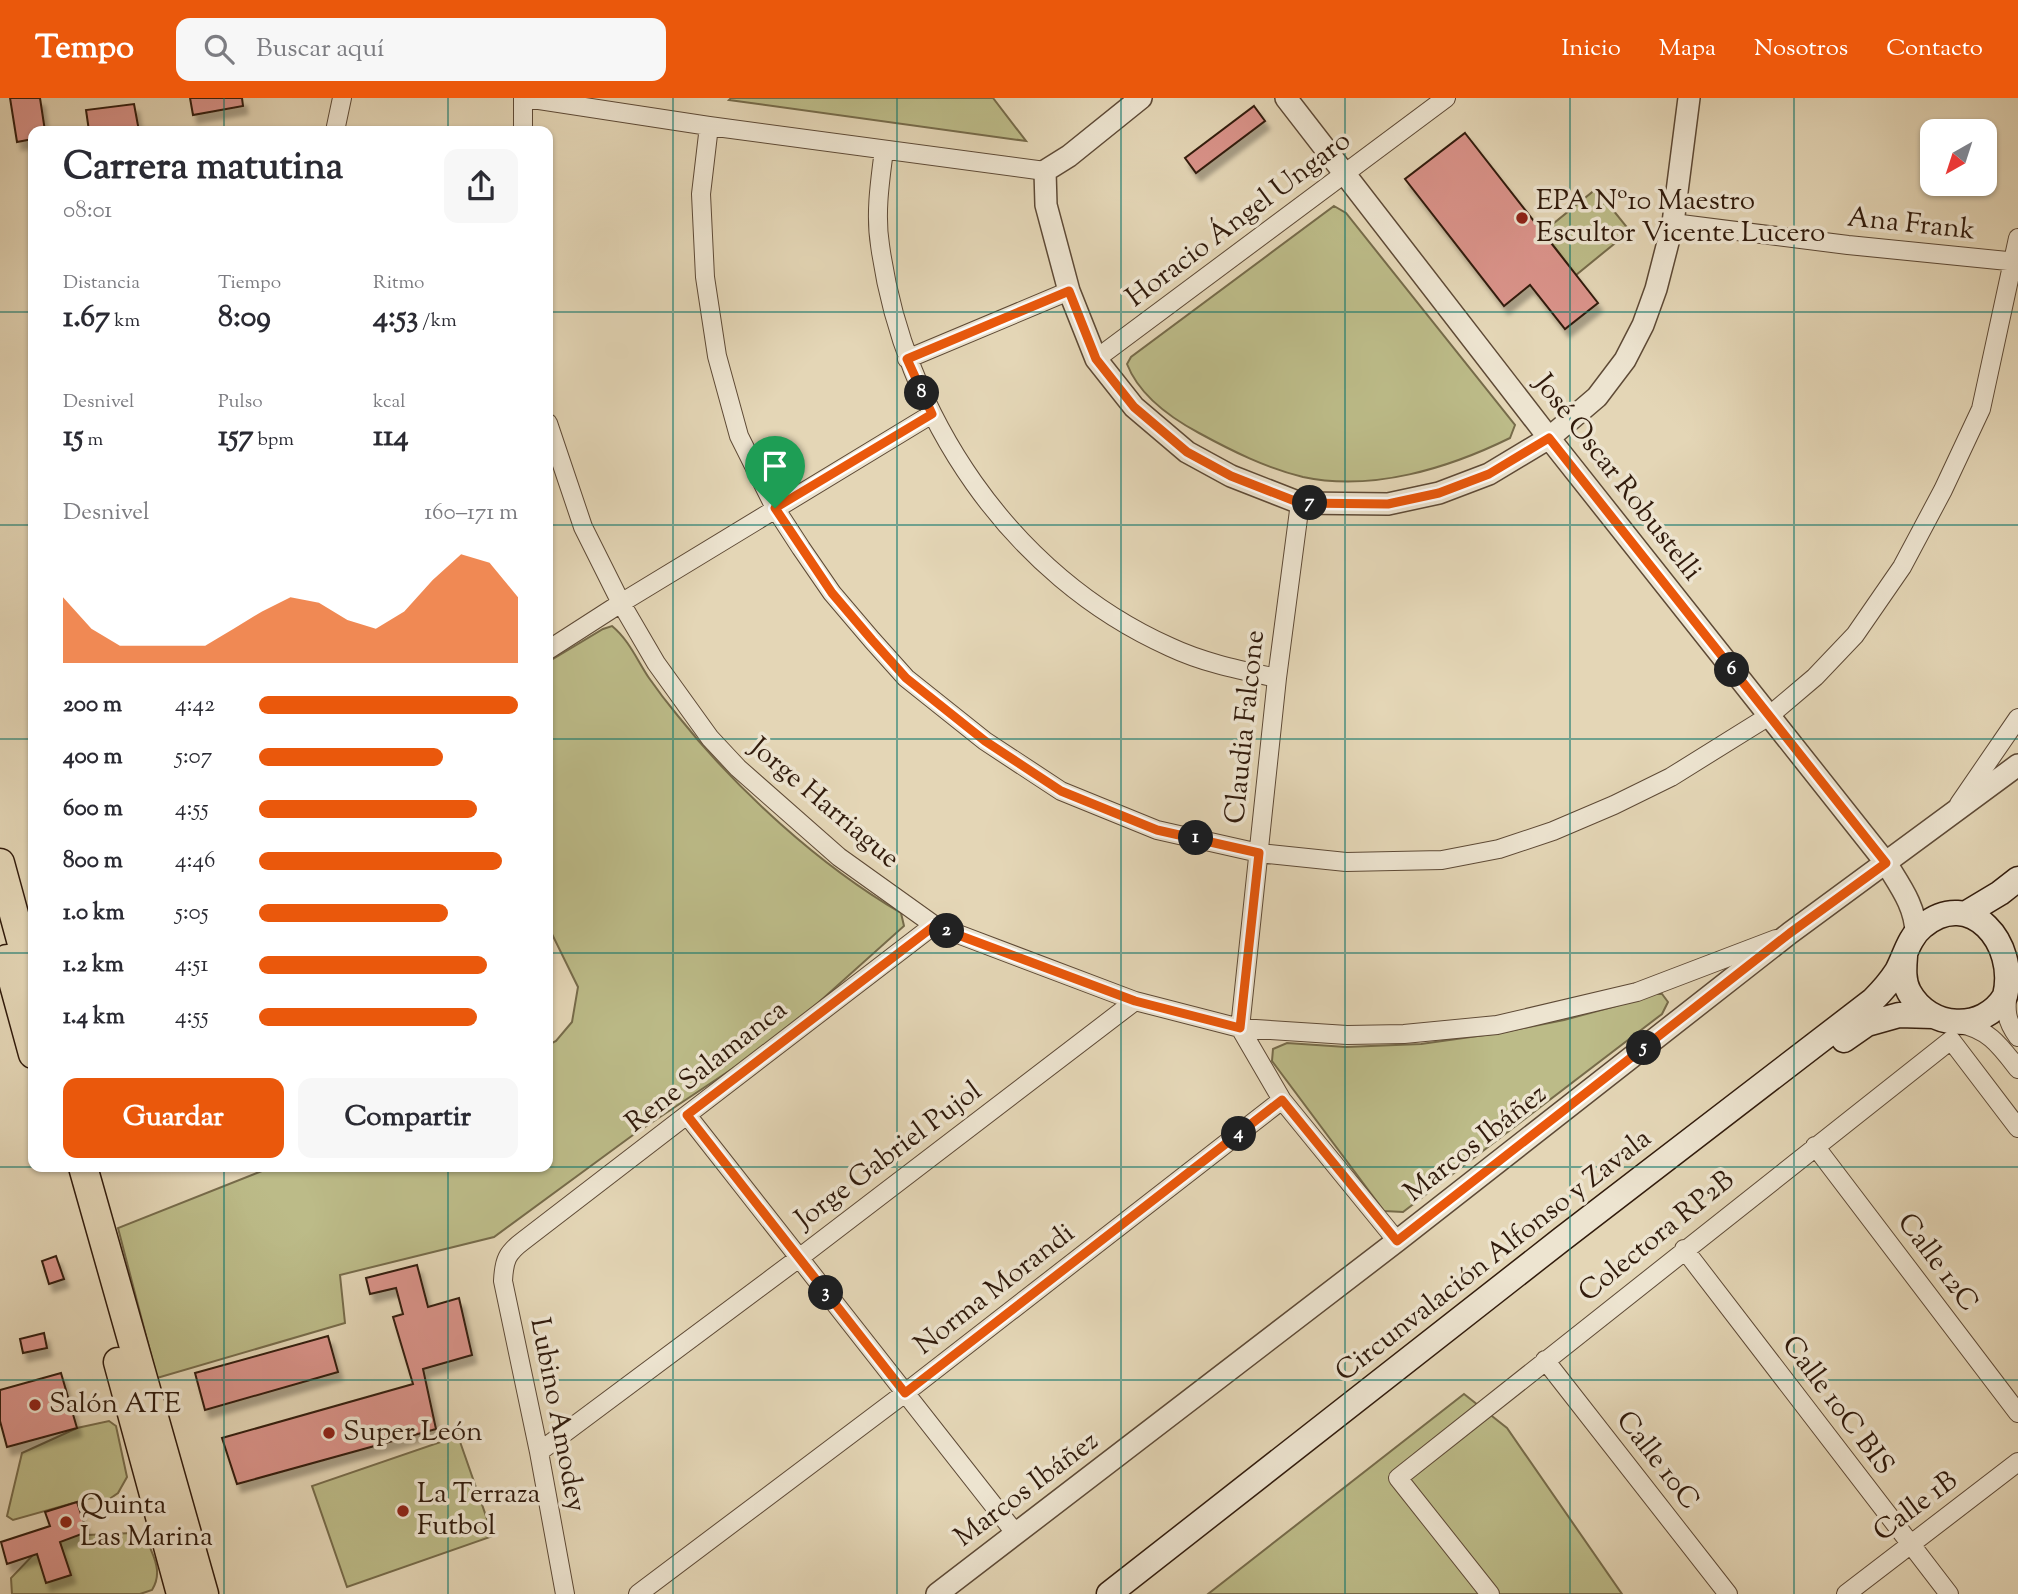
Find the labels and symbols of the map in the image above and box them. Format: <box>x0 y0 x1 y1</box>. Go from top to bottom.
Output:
north arrow <box>1920 119 1997 196</box>
street label: Horacio Ángel Ungaro <box>1118 122 1360 318</box>
place label: EPA Nº10 Maestro Escultor Vicente Lucero <box>1536 182 1825 254</box>
street label: Ana Frank <box>1845 198 1977 252</box>
marker: EPA Nº10 Maestro Escultor Vicente Lucero <box>1514 210 1530 226</box>
street label: José Oscar Robustelli <box>1522 364 1711 590</box>
pin: 8 <box>904 376 940 410</box>
pin <box>745 436 805 508</box>
pin: 7 <box>1292 486 1328 520</box>
street label: Claudia Falcone <box>1216 628 1276 826</box>
pin: 6 <box>1714 652 1750 688</box>
street label: Jorge Harriague <box>739 728 908 879</box>
pin: 1 <box>1178 820 1214 856</box>
pin: 2 <box>930 914 964 948</box>
street label: Rene Salamanca <box>618 991 797 1143</box>
pin: 5 <box>1626 1030 1662 1066</box>
street label: Jorge Gabriel Pujol <box>786 1072 991 1241</box>
street label: Marcos Ibáñez <box>1396 1075 1556 1213</box>
pin: 4 <box>1222 1116 1256 1152</box>
street label: Circunvalación Alfonso y Zavala <box>1327 1120 1661 1392</box>
street label: Colectora RP2B <box>1570 1162 1744 1312</box>
street label: Calle 12C <box>1887 1205 1987 1321</box>
street label: Norma Morandi <box>906 1215 1084 1365</box>
pin: 3 <box>808 1276 844 1310</box>
street label: Lubino Amodey <box>519 1315 595 1515</box>
street label: Calle 10C BIS <box>1771 1328 1903 1484</box>
place label: Salón ATE <box>49 1385 181 1425</box>
marker: Salón ATE <box>27 1397 43 1413</box>
street label: Calle 10C <box>1606 1403 1708 1519</box>
place label: Super León <box>343 1413 483 1453</box>
street label: Marcos Ibáñez <box>946 1422 1108 1558</box>
marker: Super León <box>321 1425 337 1441</box>
street label: Calle 1B <box>1865 1462 1967 1552</box>
place label: La Terraza Futbol <box>417 1475 541 1547</box>
place label: Quinta Las Marina <box>80 1486 213 1558</box>
marker: La Terraza Futbol <box>395 1503 411 1519</box>
marker: Quinta Las Marina <box>58 1514 74 1530</box>

